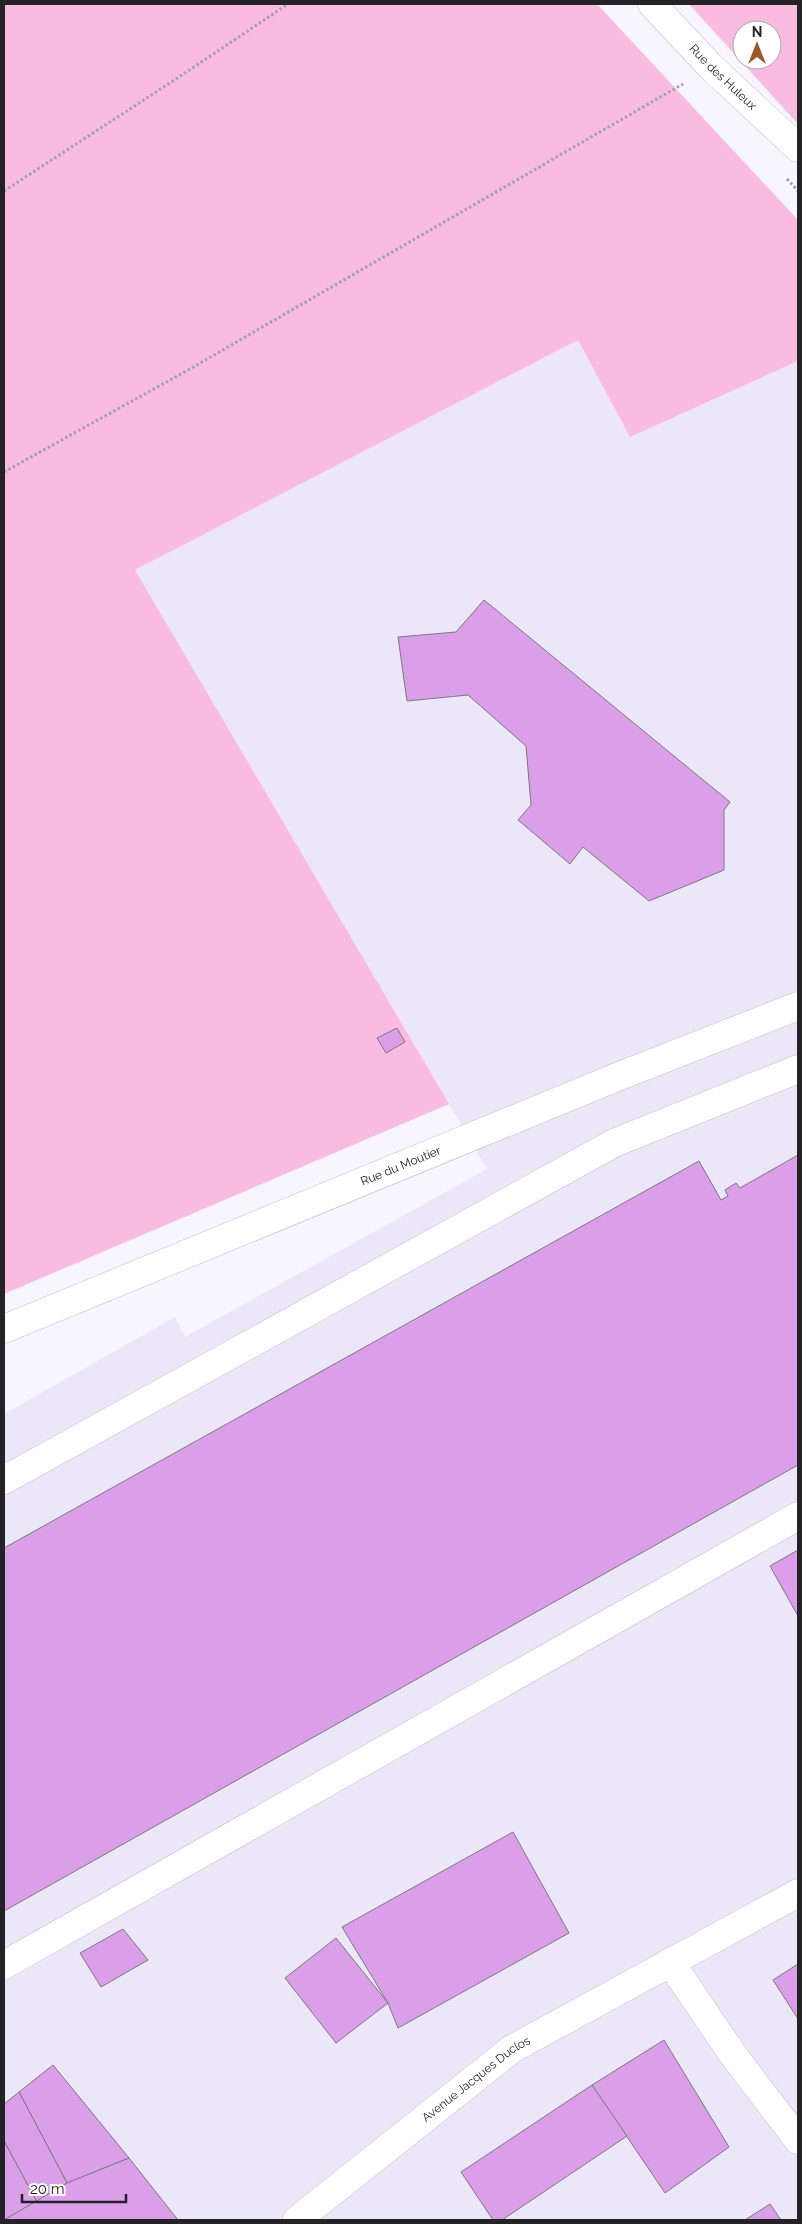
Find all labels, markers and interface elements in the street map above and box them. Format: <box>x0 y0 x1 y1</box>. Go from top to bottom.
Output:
north arrow <box>732 20 782 70</box>
text: N <box>752 24 762 40</box>
street label: Rue des Huleux <box>687 42 759 113</box>
street label: Rue du Moutier <box>359 1143 444 1189</box>
street label: Avenue Jacques Duclos <box>419 2033 533 2125</box>
scale bar <box>22 2172 126 2204</box>
text: 20 m <box>30 2180 65 2198</box>

